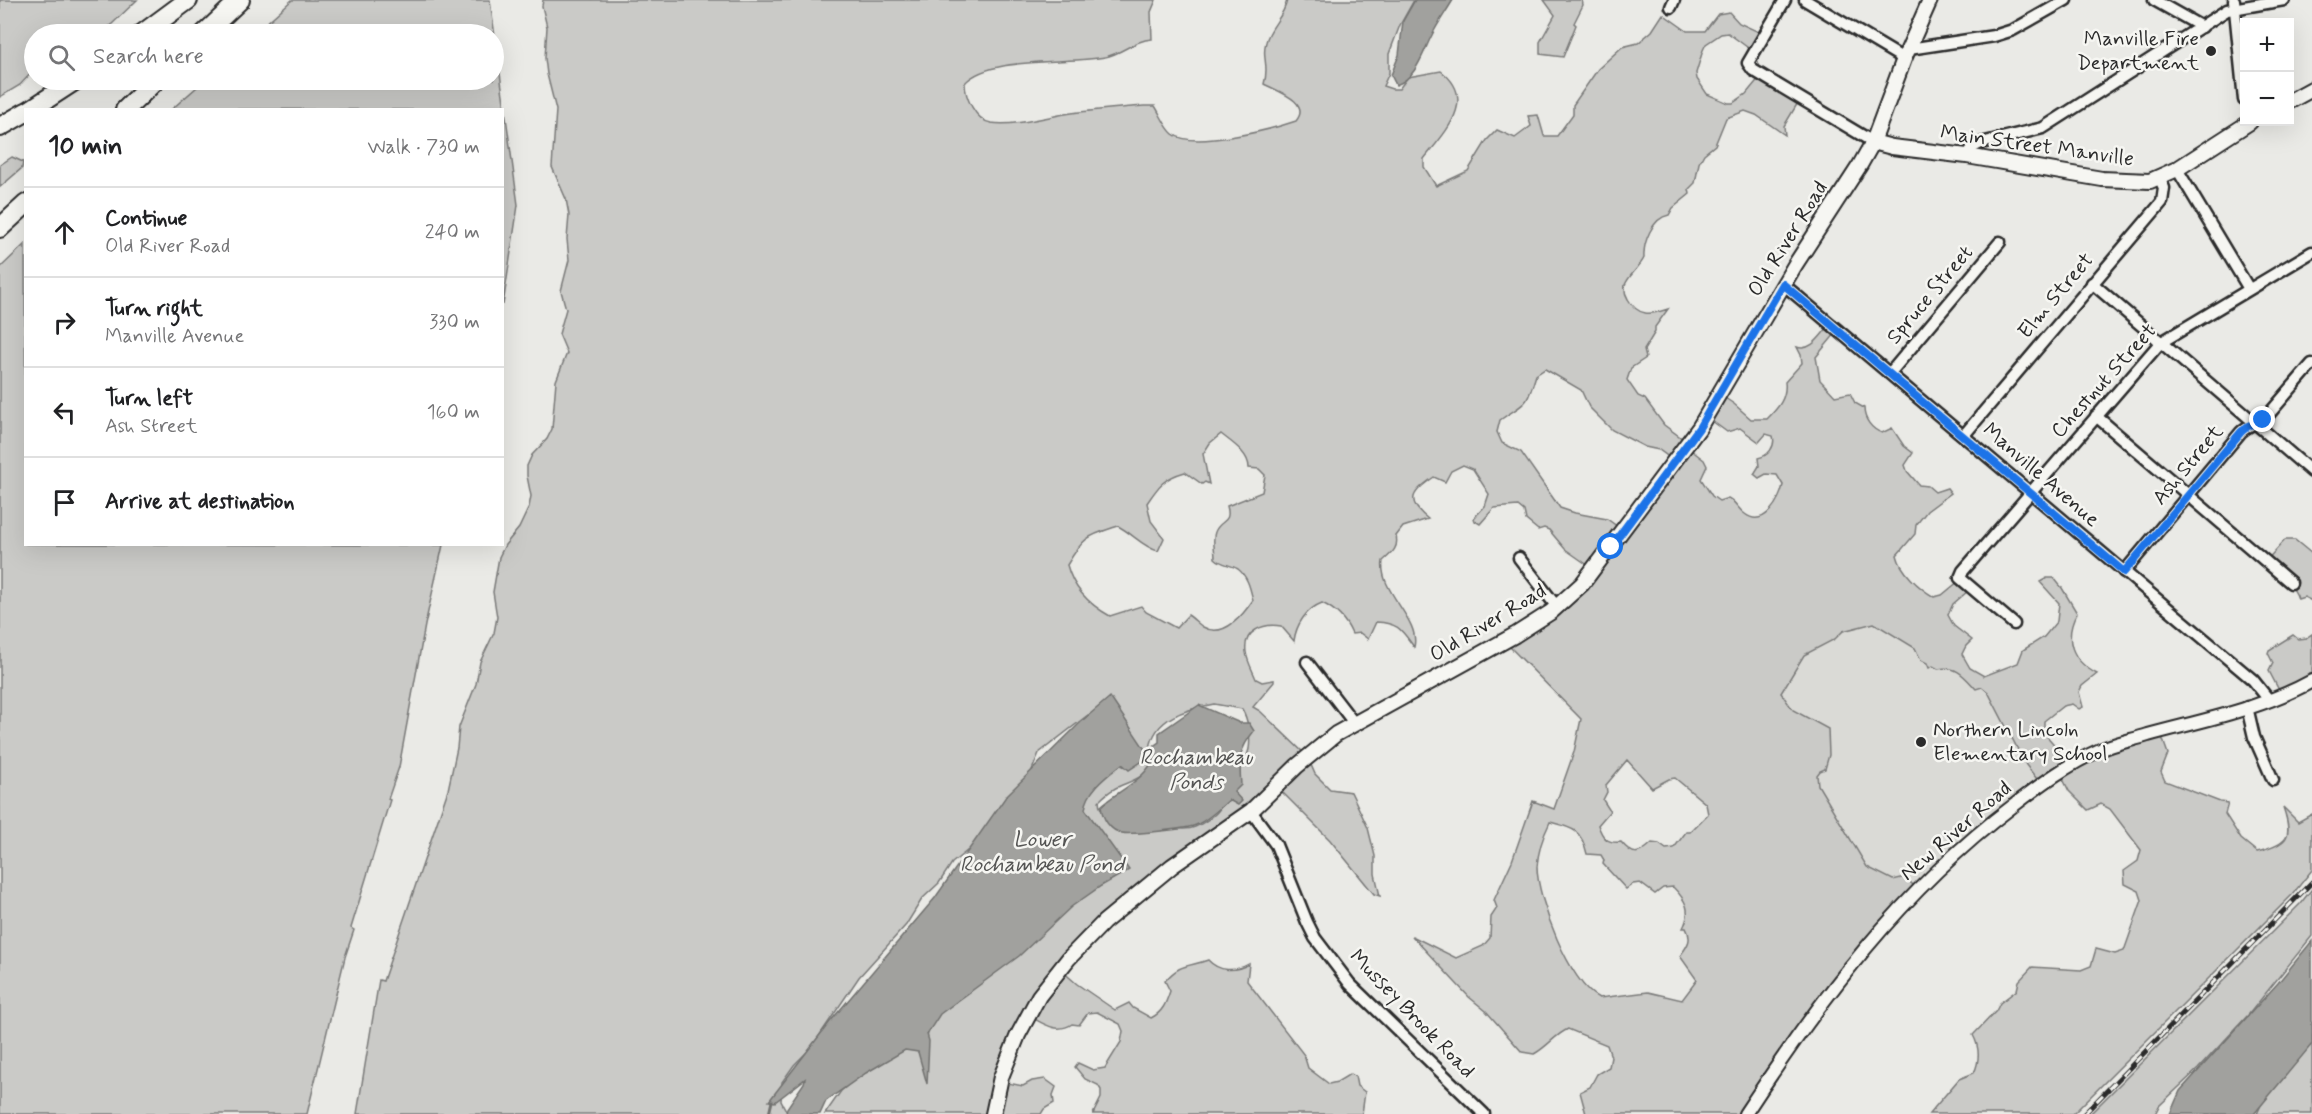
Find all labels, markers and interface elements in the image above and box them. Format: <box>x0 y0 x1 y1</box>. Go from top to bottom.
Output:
map controls <box>2240 18 2294 126</box>
button: + <box>2240 18 2294 72</box>
search box <box>24 24 504 90</box>
place label: Manville Fire Department <box>2077 25 2200 77</box>
icon: search <box>45 41 78 74</box>
text: Search here <box>93 43 204 71</box>
marker: Manville Fire Department <box>2204 44 2218 58</box>
button: − <box>2240 72 2294 126</box>
street label: Main Street Manville <box>1938 119 2136 173</box>
text: 10 min <box>48 130 123 164</box>
text: Walk · 730 m <box>367 134 480 161</box>
street label: Old River Road <box>1741 176 1835 302</box>
text: Continue <box>105 205 187 233</box>
icon: ahead <box>48 216 81 249</box>
text: 240 m <box>425 219 480 246</box>
text: Old River Road <box>105 233 230 260</box>
street label: Spruce Street <box>1880 240 1980 350</box>
street label: Elm Street <box>2012 247 2100 345</box>
text: Turn right <box>105 295 203 323</box>
icon: right <box>48 306 81 339</box>
text: 330 m <box>429 309 480 336</box>
street label: Chestnut Street <box>2045 318 2163 444</box>
text: Manville Avenue <box>105 323 244 350</box>
text: Turn left <box>105 385 193 413</box>
icon: left <box>48 396 81 429</box>
text: 160 m <box>427 399 480 426</box>
route end <box>2249 406 2275 432</box>
text: Ash Street <box>105 413 197 440</box>
street label: Manville Avenue <box>1977 416 2105 534</box>
street label: Ash Street <box>2146 418 2230 511</box>
icon: arrive <box>48 486 81 519</box>
text: Arrive at destination <box>105 488 295 516</box>
route start <box>1597 533 1623 559</box>
street label: Old River Road <box>1424 577 1552 669</box>
place label: Northern Lincoln Elementary School <box>1933 716 2108 768</box>
marker: Northern Lincoln Elementary School <box>1914 735 1928 749</box>
water label: Rochambeau Ponds <box>1140 744 1254 797</box>
street label: New River Road <box>1894 775 2018 887</box>
water label: Lower Rochambeau Pond <box>960 826 1127 879</box>
street label: Mussey Brook Road <box>1343 943 1481 1085</box>

